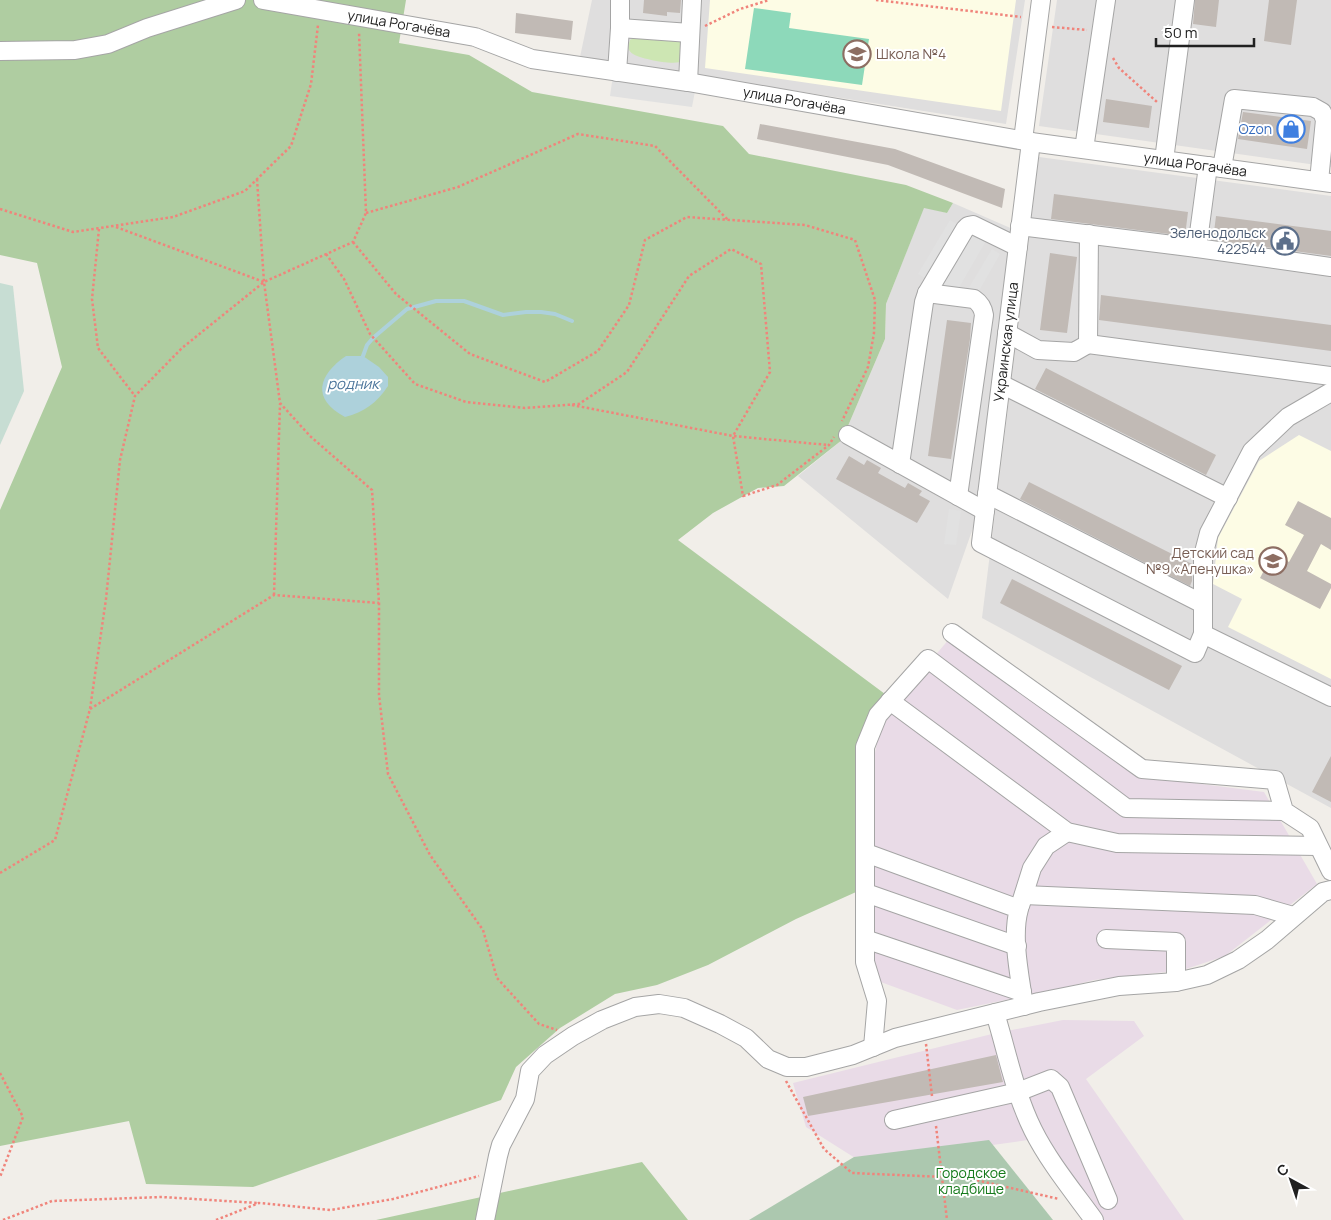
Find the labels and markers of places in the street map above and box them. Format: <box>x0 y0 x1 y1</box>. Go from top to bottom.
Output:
school or university icon: Школа №4 <box>842 39 872 69</box>
place label: Школа №4 <box>876 44 946 63</box>
shop icon: Ozon <box>1276 114 1306 144</box>
place label: Ozon <box>1238 119 1272 138</box>
place label: Зеленодольск 422544 <box>1170 223 1267 258</box>
public building icon: Зеленодольск 422544 <box>1270 226 1300 256</box>
place label: Детский сад №9 «Аленушка» <box>1146 543 1254 578</box>
school or university icon: Детский сад №9 «Аленушка» <box>1258 546 1288 576</box>

